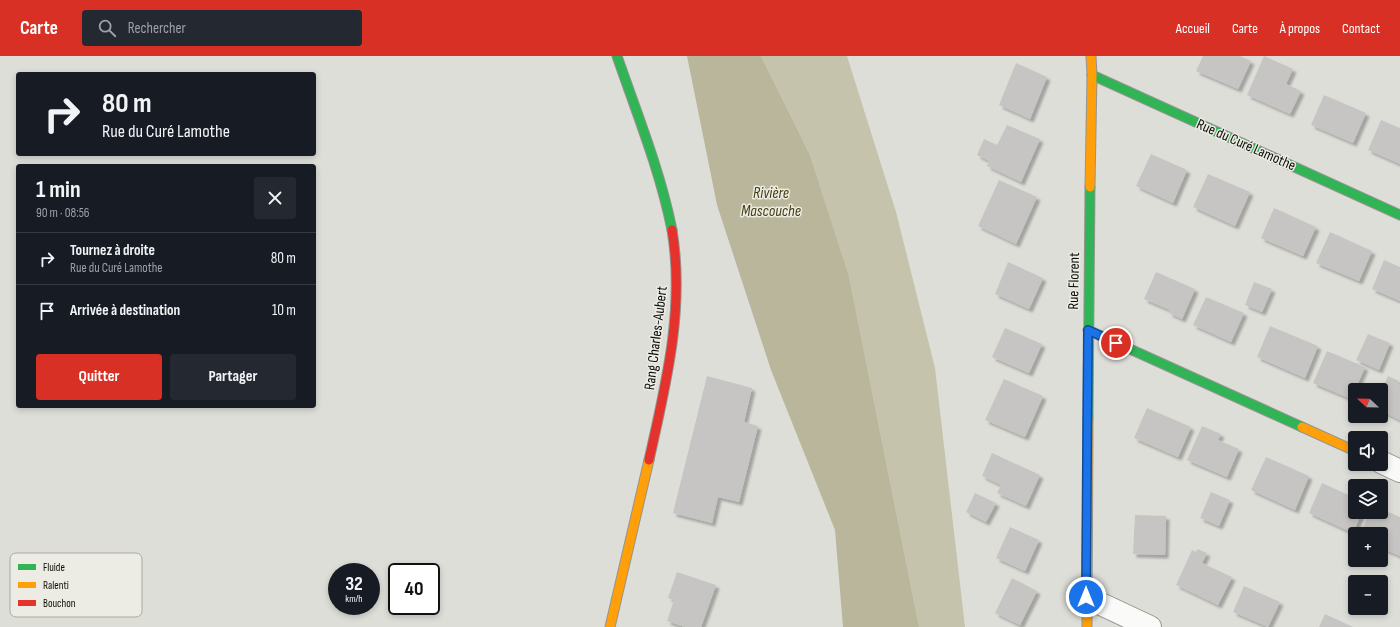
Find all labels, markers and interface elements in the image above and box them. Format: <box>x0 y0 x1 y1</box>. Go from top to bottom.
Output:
search box <box>82 10 362 46</box>
text: Carte <box>20 17 58 40</box>
icon: search <box>96 17 118 39</box>
text: Rechercher <box>128 19 186 38</box>
text: Accueil <box>1176 20 1210 37</box>
text: Carte <box>1232 20 1258 37</box>
text: À propos <box>1280 20 1320 37</box>
text: Contact <box>1342 20 1380 37</box>
text: 80 m <box>102 87 151 120</box>
icon: right <box>36 88 88 140</box>
street label: Rue du Curé Lamothe <box>1193 115 1299 175</box>
text: Rue du Curé Lamothe <box>102 121 230 142</box>
text: 1 min <box>36 175 81 204</box>
button: close <box>254 177 296 219</box>
water label: Rivière Mascouche <box>741 184 801 221</box>
text: 90 m · 08:56 <box>36 205 90 221</box>
text: Tournez à droite <box>70 241 155 260</box>
icon: right <box>36 248 58 270</box>
text: 80 m <box>271 249 296 268</box>
street label: Rue Florent <box>1064 252 1084 310</box>
text: Rue du Curé Lamothe <box>70 260 162 276</box>
street label: Rang Charles-Aubert <box>640 285 672 391</box>
icon: arrive <box>36 300 58 322</box>
text: Arrivée à destination <box>70 301 180 320</box>
text: 10 m <box>272 301 296 320</box>
pin <box>1099 326 1133 360</box>
icon: arrive <box>1105 332 1127 354</box>
button: Quitter <box>36 354 162 400</box>
button: Partager <box>170 354 296 400</box>
north arrow <box>1348 383 1388 423</box>
map controls <box>1348 383 1388 615</box>
button: sound <box>1348 431 1388 471</box>
button: layers <box>1348 479 1388 519</box>
button: + <box>1348 527 1388 567</box>
legend <box>10 553 142 617</box>
text: Fluide <box>43 561 65 574</box>
speed limit sign: 40 <box>388 563 440 615</box>
text: 32 <box>345 572 363 596</box>
button: − <box>1348 575 1388 615</box>
position arrow <box>1065 576 1107 618</box>
text: Ralenti <box>43 579 69 592</box>
text: km/h <box>345 593 363 605</box>
text: Bouchon <box>43 597 76 610</box>

